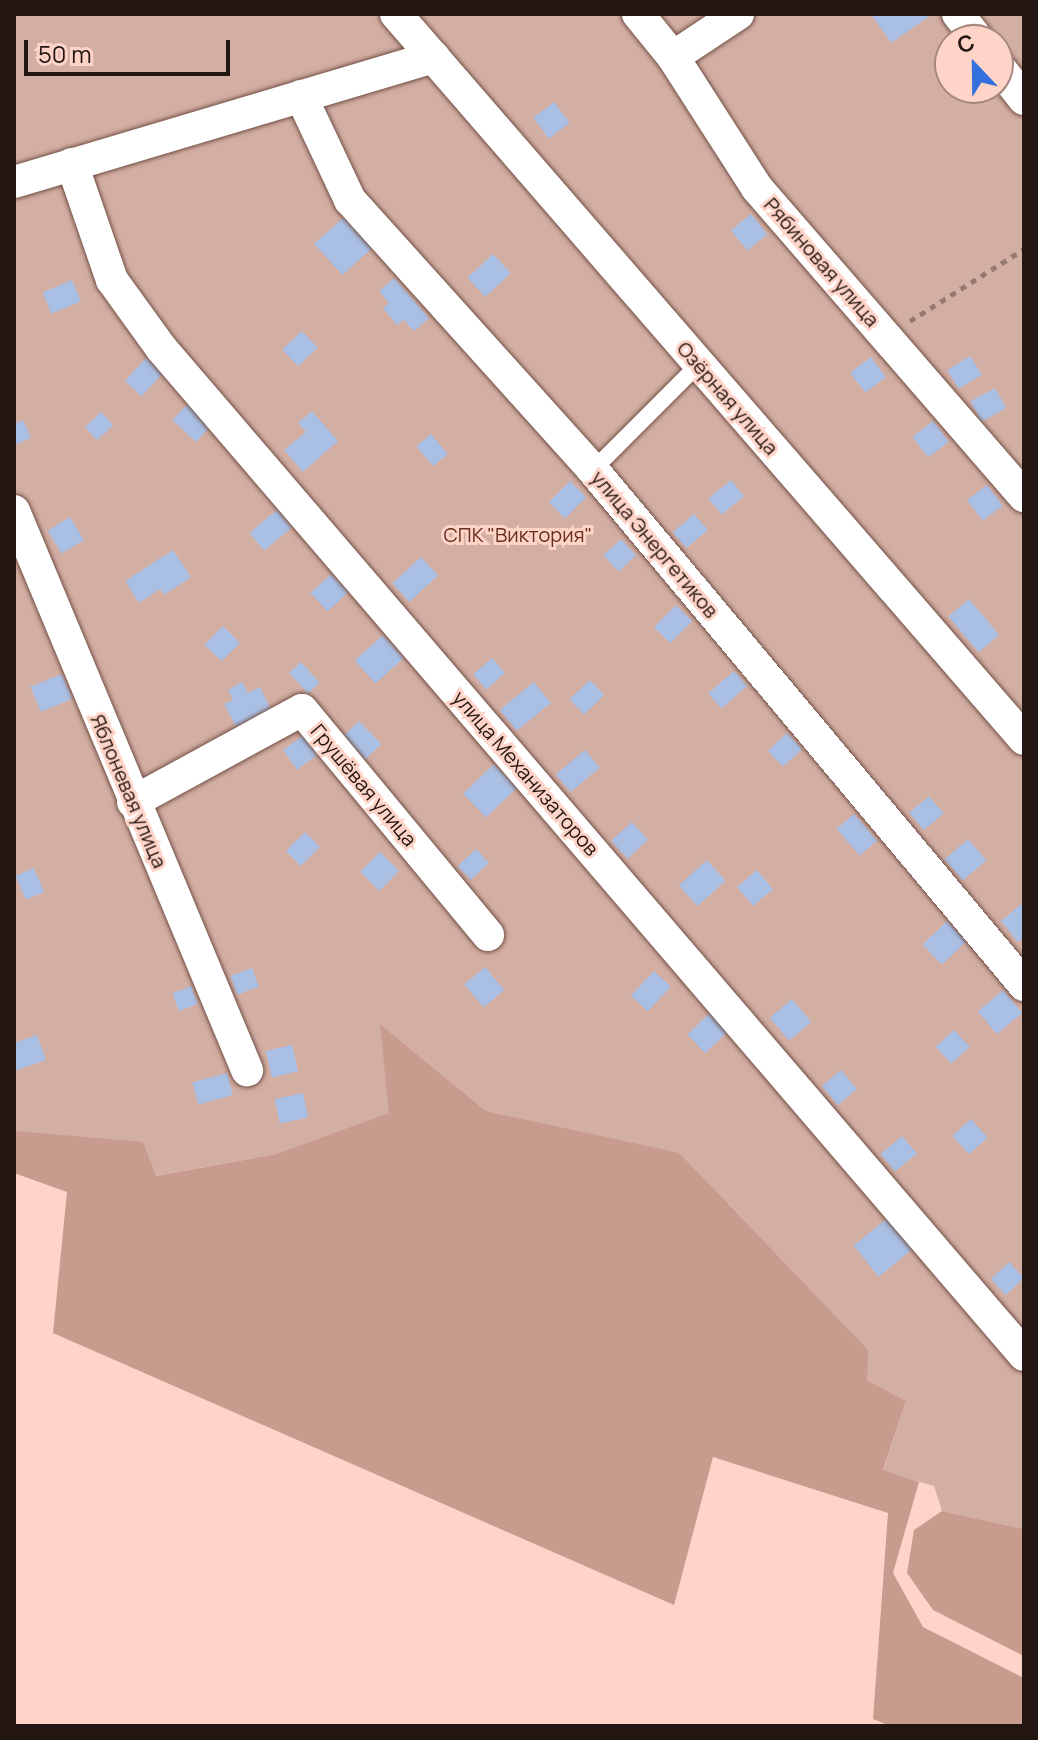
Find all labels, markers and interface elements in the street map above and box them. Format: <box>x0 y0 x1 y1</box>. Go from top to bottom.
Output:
scale bar <box>28 24 234 74</box>
north arrow <box>934 24 1014 104</box>
text: С <box>953 27 979 61</box>
text: 50 m <box>38 37 92 70</box>
street label: Рябиновая улица <box>759 193 885 331</box>
street label: Озёрная улица <box>672 336 784 460</box>
street label: улица Энергетиков <box>586 466 724 622</box>
park label: СПК "Виктория" <box>443 522 593 546</box>
street label: улица Механизаторов <box>448 686 604 860</box>
street label: Яблоневая улица <box>86 711 172 871</box>
street label: Грушёвая улица <box>306 719 422 851</box>

